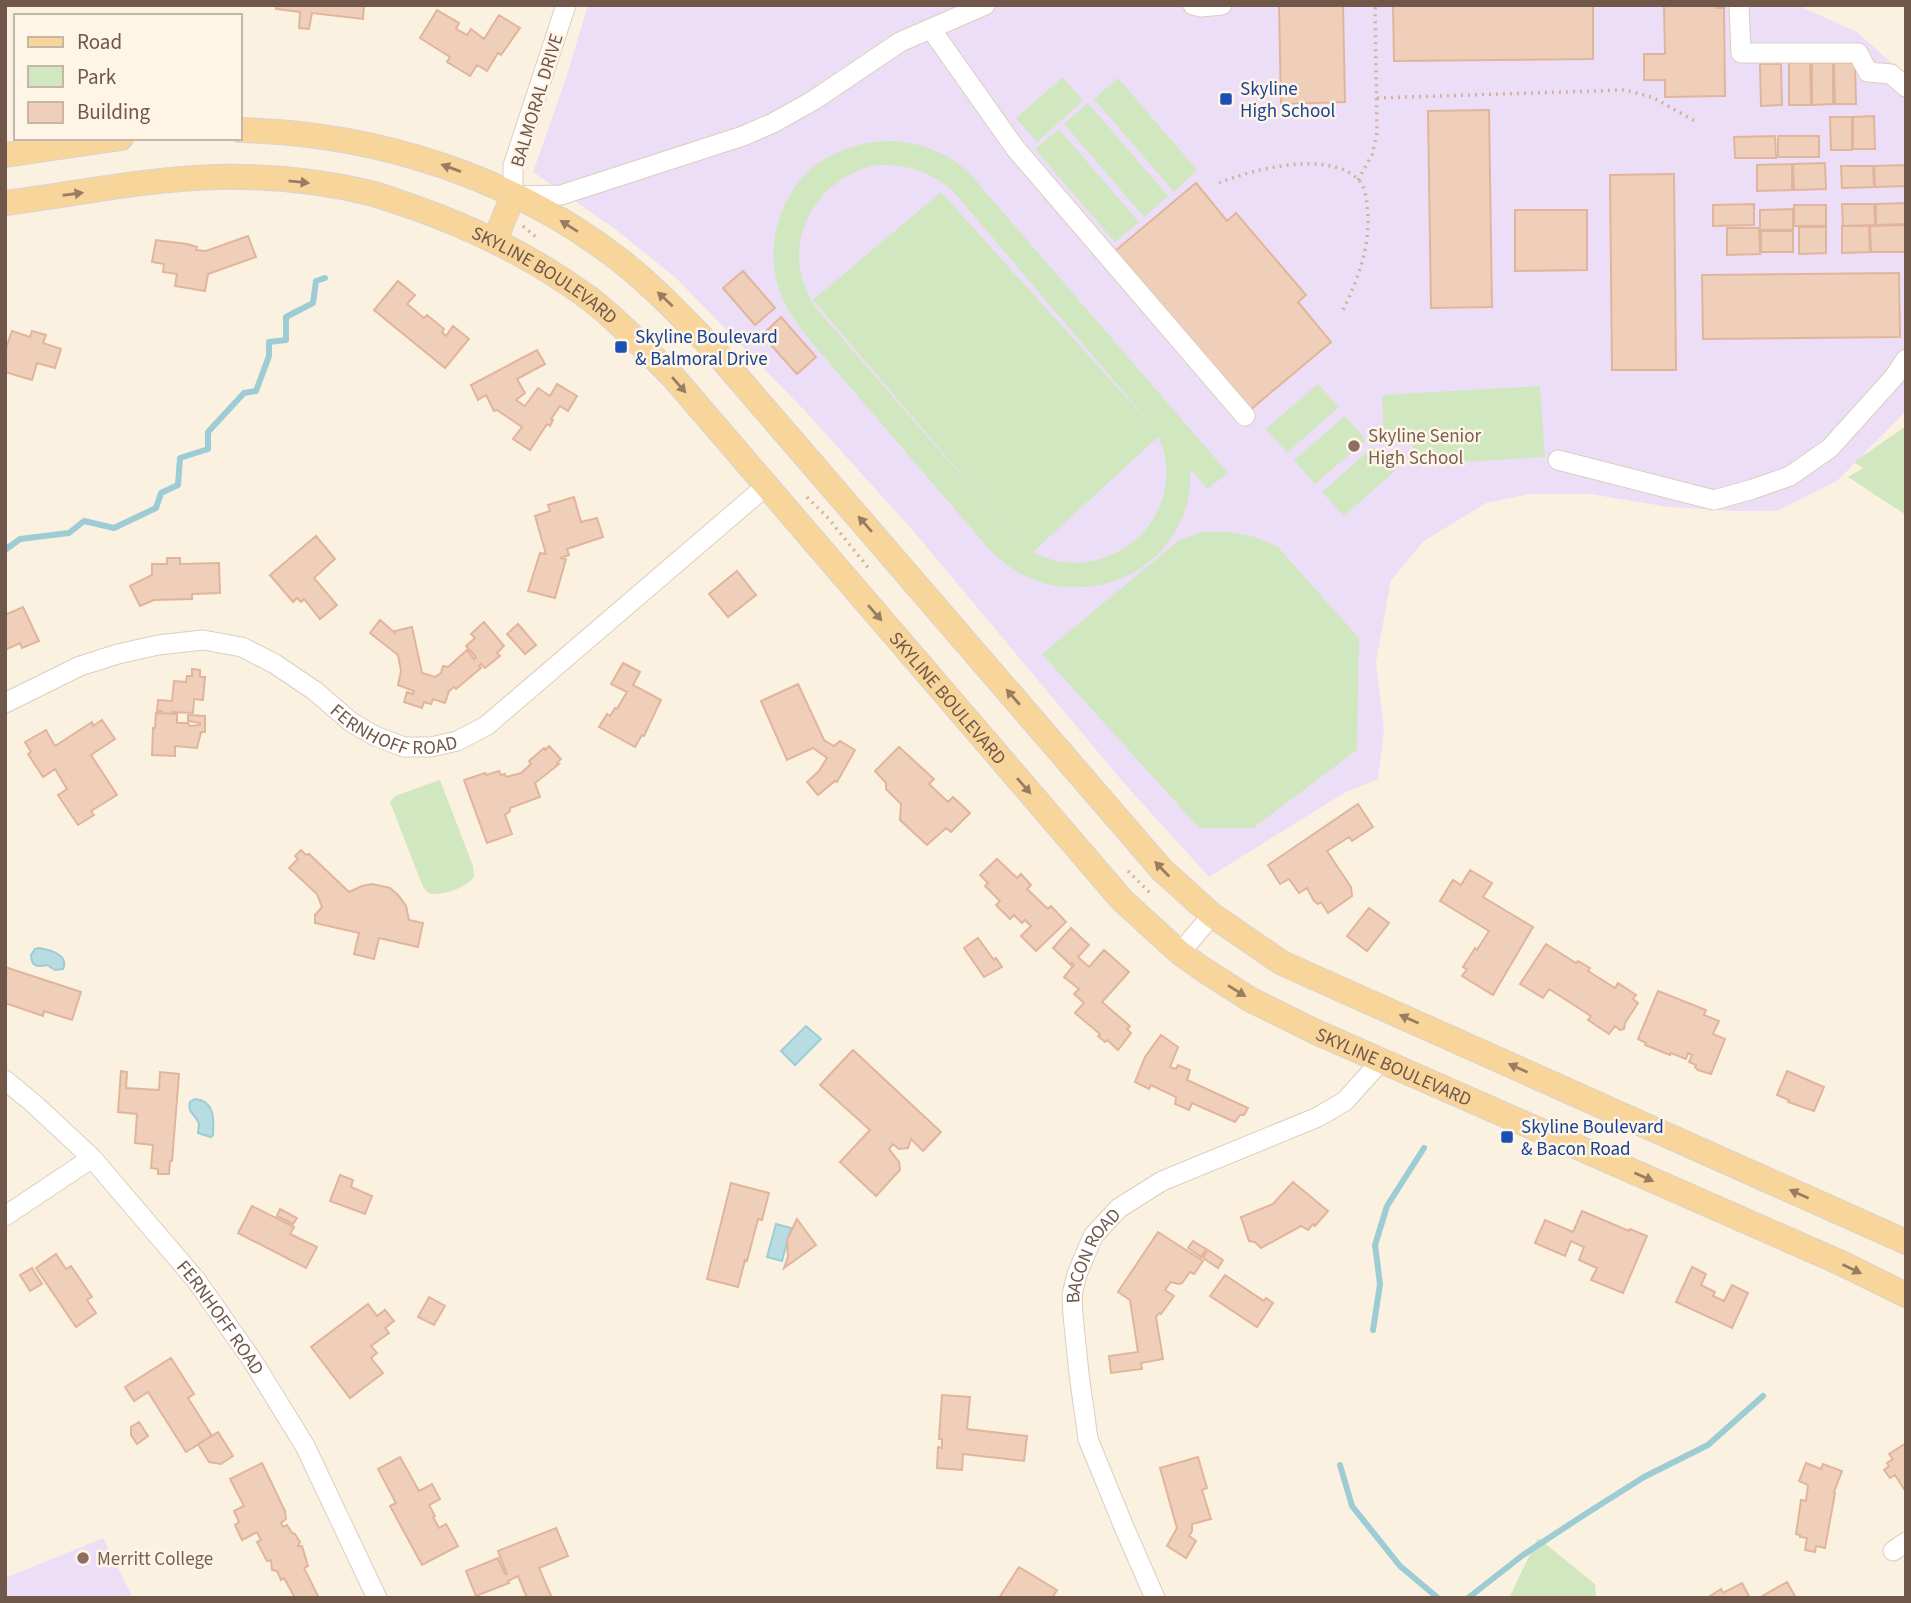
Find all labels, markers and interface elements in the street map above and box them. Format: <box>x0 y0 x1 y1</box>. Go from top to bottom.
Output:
legend <box>14 14 242 140</box>
text: Road <box>77 27 122 57</box>
street label: BALMORAL DRIVE <box>504 30 571 171</box>
text: Park <box>77 62 117 92</box>
place label: Skyline High School <box>1240 76 1336 125</box>
marker: Skyline High School <box>1218 91 1234 107</box>
text: Building <box>77 97 151 127</box>
one-way arrow <box>440 162 461 173</box>
one-way arrow <box>288 177 310 188</box>
one-way arrow <box>62 188 84 199</box>
one-way arrow <box>559 219 578 232</box>
street label: SKYLINE BOULEVARD <box>467 220 623 331</box>
one-way arrow <box>657 292 674 308</box>
place label: Skyline Boulevard & Balmoral Drive <box>635 324 778 373</box>
marker: Skyline Boulevard & Balmoral Drive <box>613 339 629 355</box>
one-way arrow <box>671 376 686 393</box>
place label: Skyline Senior High School <box>1368 423 1481 472</box>
marker: Skyline Senior High School <box>1346 438 1362 454</box>
one-way arrow <box>858 516 873 533</box>
one-way arrow <box>867 605 882 622</box>
street label: SKYLINE BOULEVARD <box>882 626 1012 771</box>
one-way arrow <box>1005 688 1021 706</box>
street label: FERNHOFF ROAD <box>324 698 460 763</box>
one-way arrow <box>1016 777 1031 794</box>
one-way arrow <box>1154 861 1170 878</box>
one-way arrow <box>1227 984 1246 997</box>
one-way arrow <box>1399 1013 1419 1025</box>
street label: SKYLINE BOULEVARD <box>1311 1021 1476 1114</box>
one-way arrow <box>1508 1062 1529 1073</box>
place label: Skyline Boulevard & Bacon Road <box>1521 1114 1664 1163</box>
marker: Skyline Boulevard & Bacon Road <box>1499 1129 1515 1145</box>
one-way arrow <box>1634 1171 1654 1183</box>
one-way arrow <box>1789 1188 1809 1200</box>
street label: BACON ROAD <box>1060 1203 1127 1304</box>
street label: FERNHOFF ROAD <box>170 1255 270 1380</box>
one-way arrow <box>1842 1263 1862 1274</box>
place label: Merritt College <box>97 1546 213 1573</box>
marker: Merritt College <box>75 1550 91 1566</box>

